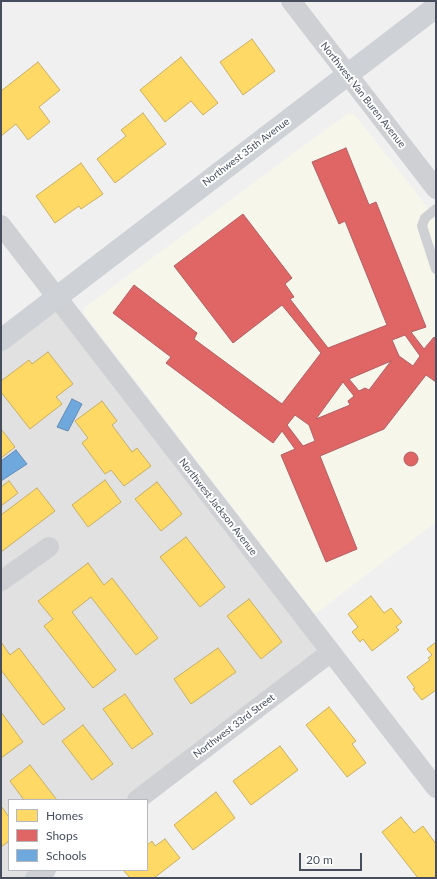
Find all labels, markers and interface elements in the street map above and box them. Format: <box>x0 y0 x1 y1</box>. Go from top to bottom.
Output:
street label: Northwest Van Buren Avenue <box>318 40 408 150</box>
street label: Northwest 35th Avenue <box>200 115 292 189</box>
street label: Northwest Jackson Avenue <box>176 456 260 558</box>
street label: Northwest 33rd Street <box>191 691 277 761</box>
legend <box>8 799 148 871</box>
text: Homes <box>46 808 83 823</box>
text: Shops <box>46 828 78 843</box>
scale bar <box>301 845 364 871</box>
text: Schools <box>46 848 87 863</box>
text: 20 m <box>306 852 333 867</box>

